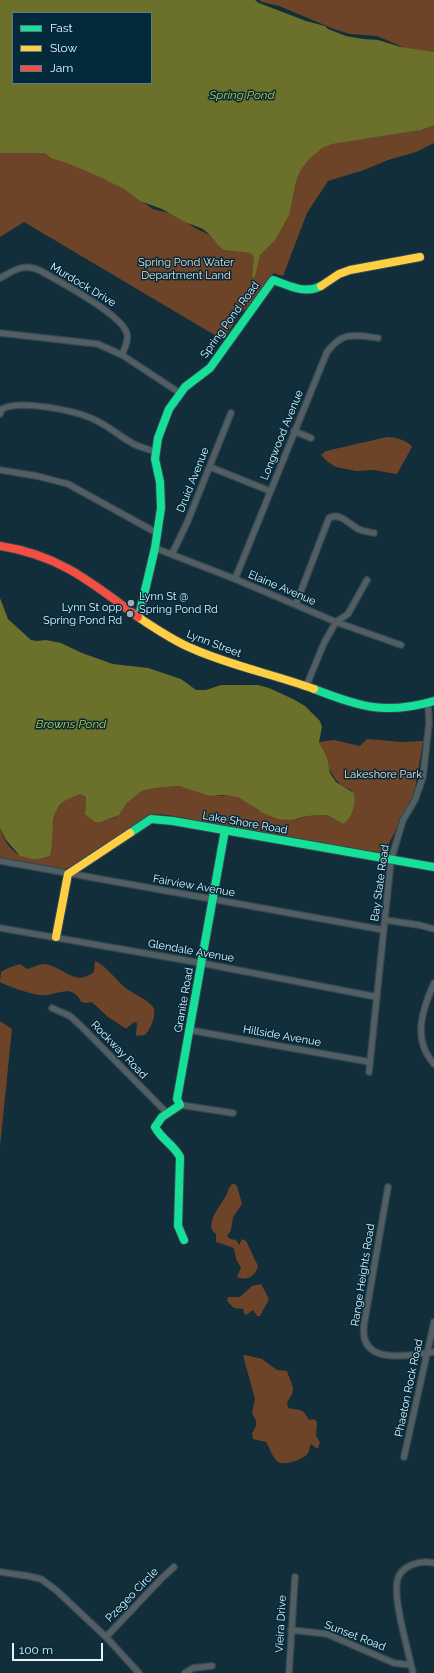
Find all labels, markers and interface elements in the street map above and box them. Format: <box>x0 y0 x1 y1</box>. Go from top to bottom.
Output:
legend <box>12 12 152 84</box>
text: Fast <box>50 21 73 35</box>
text: Slow <box>50 41 77 55</box>
text: Jam <box>50 61 73 75</box>
water label: Spring Pond <box>209 88 275 102</box>
park label: Spring Pond Water Department Land <box>138 256 234 282</box>
street label: Murdock Drive <box>48 260 118 310</box>
street label: Spring Pond Road <box>198 279 262 361</box>
street label: Longwood Avenue <box>258 388 306 482</box>
street label: Druid Avenue <box>174 446 212 514</box>
street label: Elaine Avenue <box>246 568 318 608</box>
place label: Lynn St @ Spring Pond Rd <box>139 590 218 616</box>
marker: Lynn St @ Spring Pond Rd <box>126 598 136 608</box>
place label: Lynn St opp Spring Pond Rd <box>43 601 122 627</box>
marker: Lynn St opp Spring Pond Rd <box>125 609 135 619</box>
street label: Lynn Street <box>185 628 243 660</box>
water label: Browns Pond <box>36 717 106 731</box>
park label: Lakeshore Park <box>344 768 422 782</box>
street label: Lake Shore Road <box>201 809 289 837</box>
street label: Bay State Road <box>368 844 392 922</box>
street label: Fairview Avenue <box>152 872 236 900</box>
street label: Glendale Avenue <box>147 937 235 965</box>
street label: Granite Road <box>172 966 196 1034</box>
street label: Rockway Road <box>88 1018 150 1082</box>
street label: Hillside Avenue <box>242 1023 322 1049</box>
street label: Range Heights Road <box>348 1223 378 1327</box>
street label: Phaeton Rock Road <box>392 1338 426 1438</box>
street label: Pzegeo Circle <box>103 1565 161 1625</box>
street label: Vieira Drive <box>273 1595 289 1653</box>
street label: Sunset Road <box>323 1618 387 1654</box>
scale bar <box>14 1635 105 1661</box>
text: 100 m <box>19 1643 53 1657</box>

